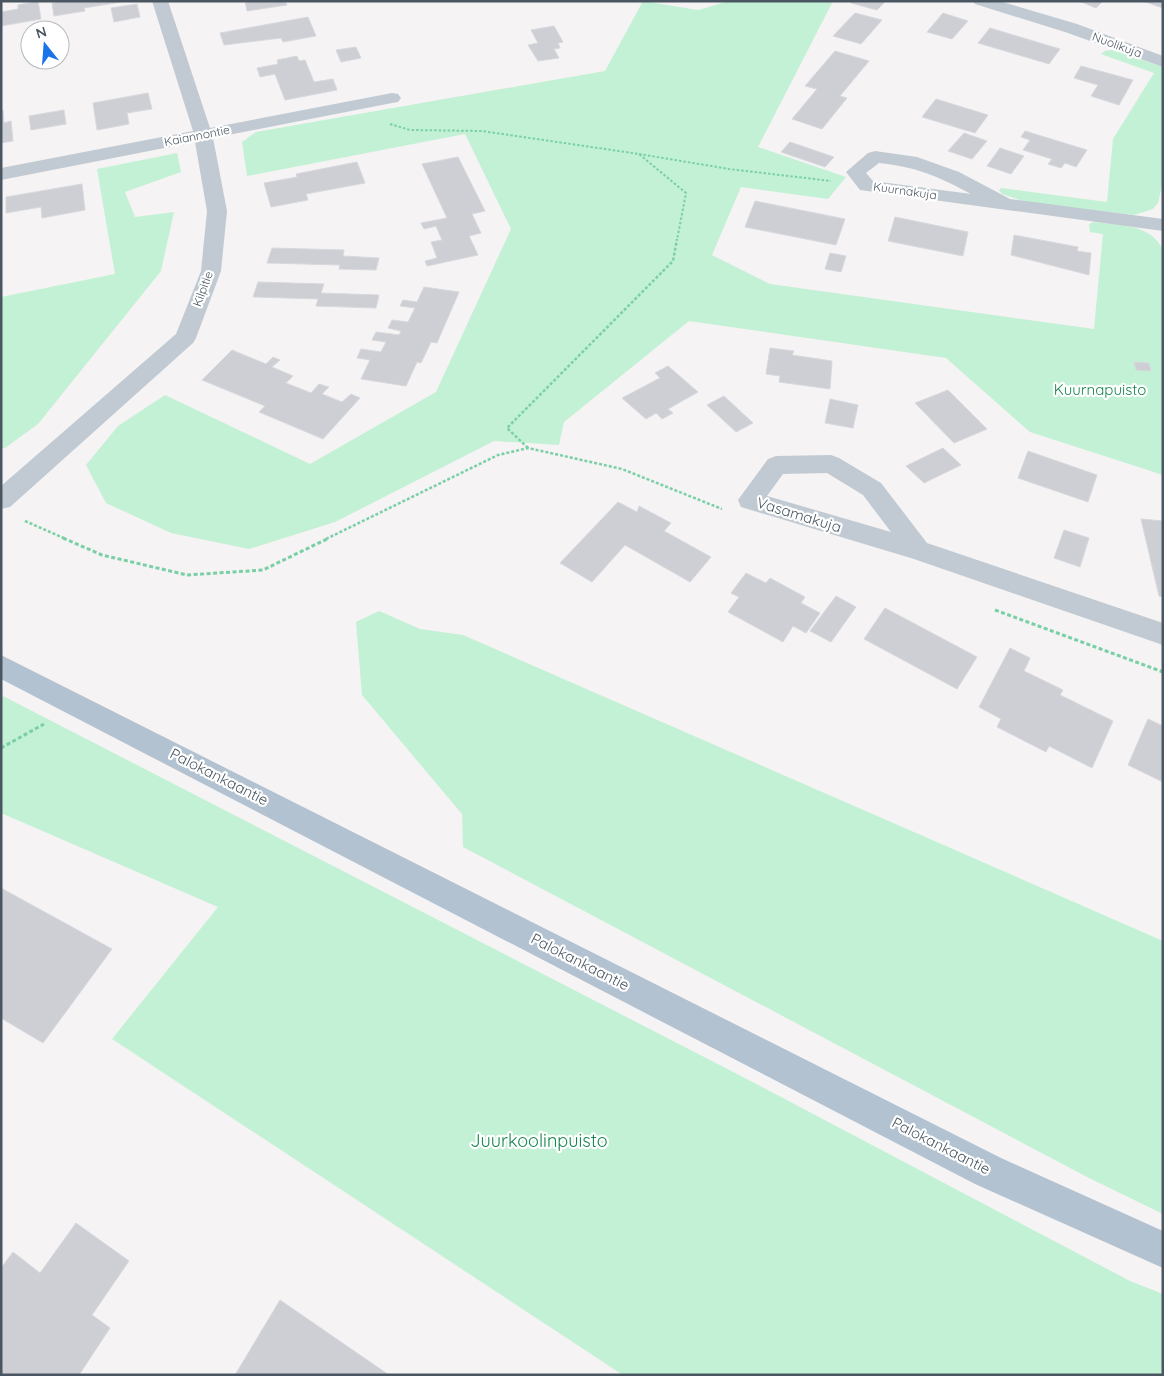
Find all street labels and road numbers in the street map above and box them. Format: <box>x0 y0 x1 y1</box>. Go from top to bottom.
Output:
street label: Nuolikuja <box>1090 29 1144 60</box>
street label: Kaiannontie <box>163 122 231 149</box>
street label: Kuurnakuja <box>872 179 938 202</box>
street label: Kilpitie <box>189 269 216 309</box>
street label: Vasamakuja <box>755 493 844 536</box>
street label: Palokankaantie <box>167 744 272 809</box>
street label: Palokankaantie <box>528 929 633 994</box>
street label: Palokankaantie <box>889 1113 994 1178</box>

